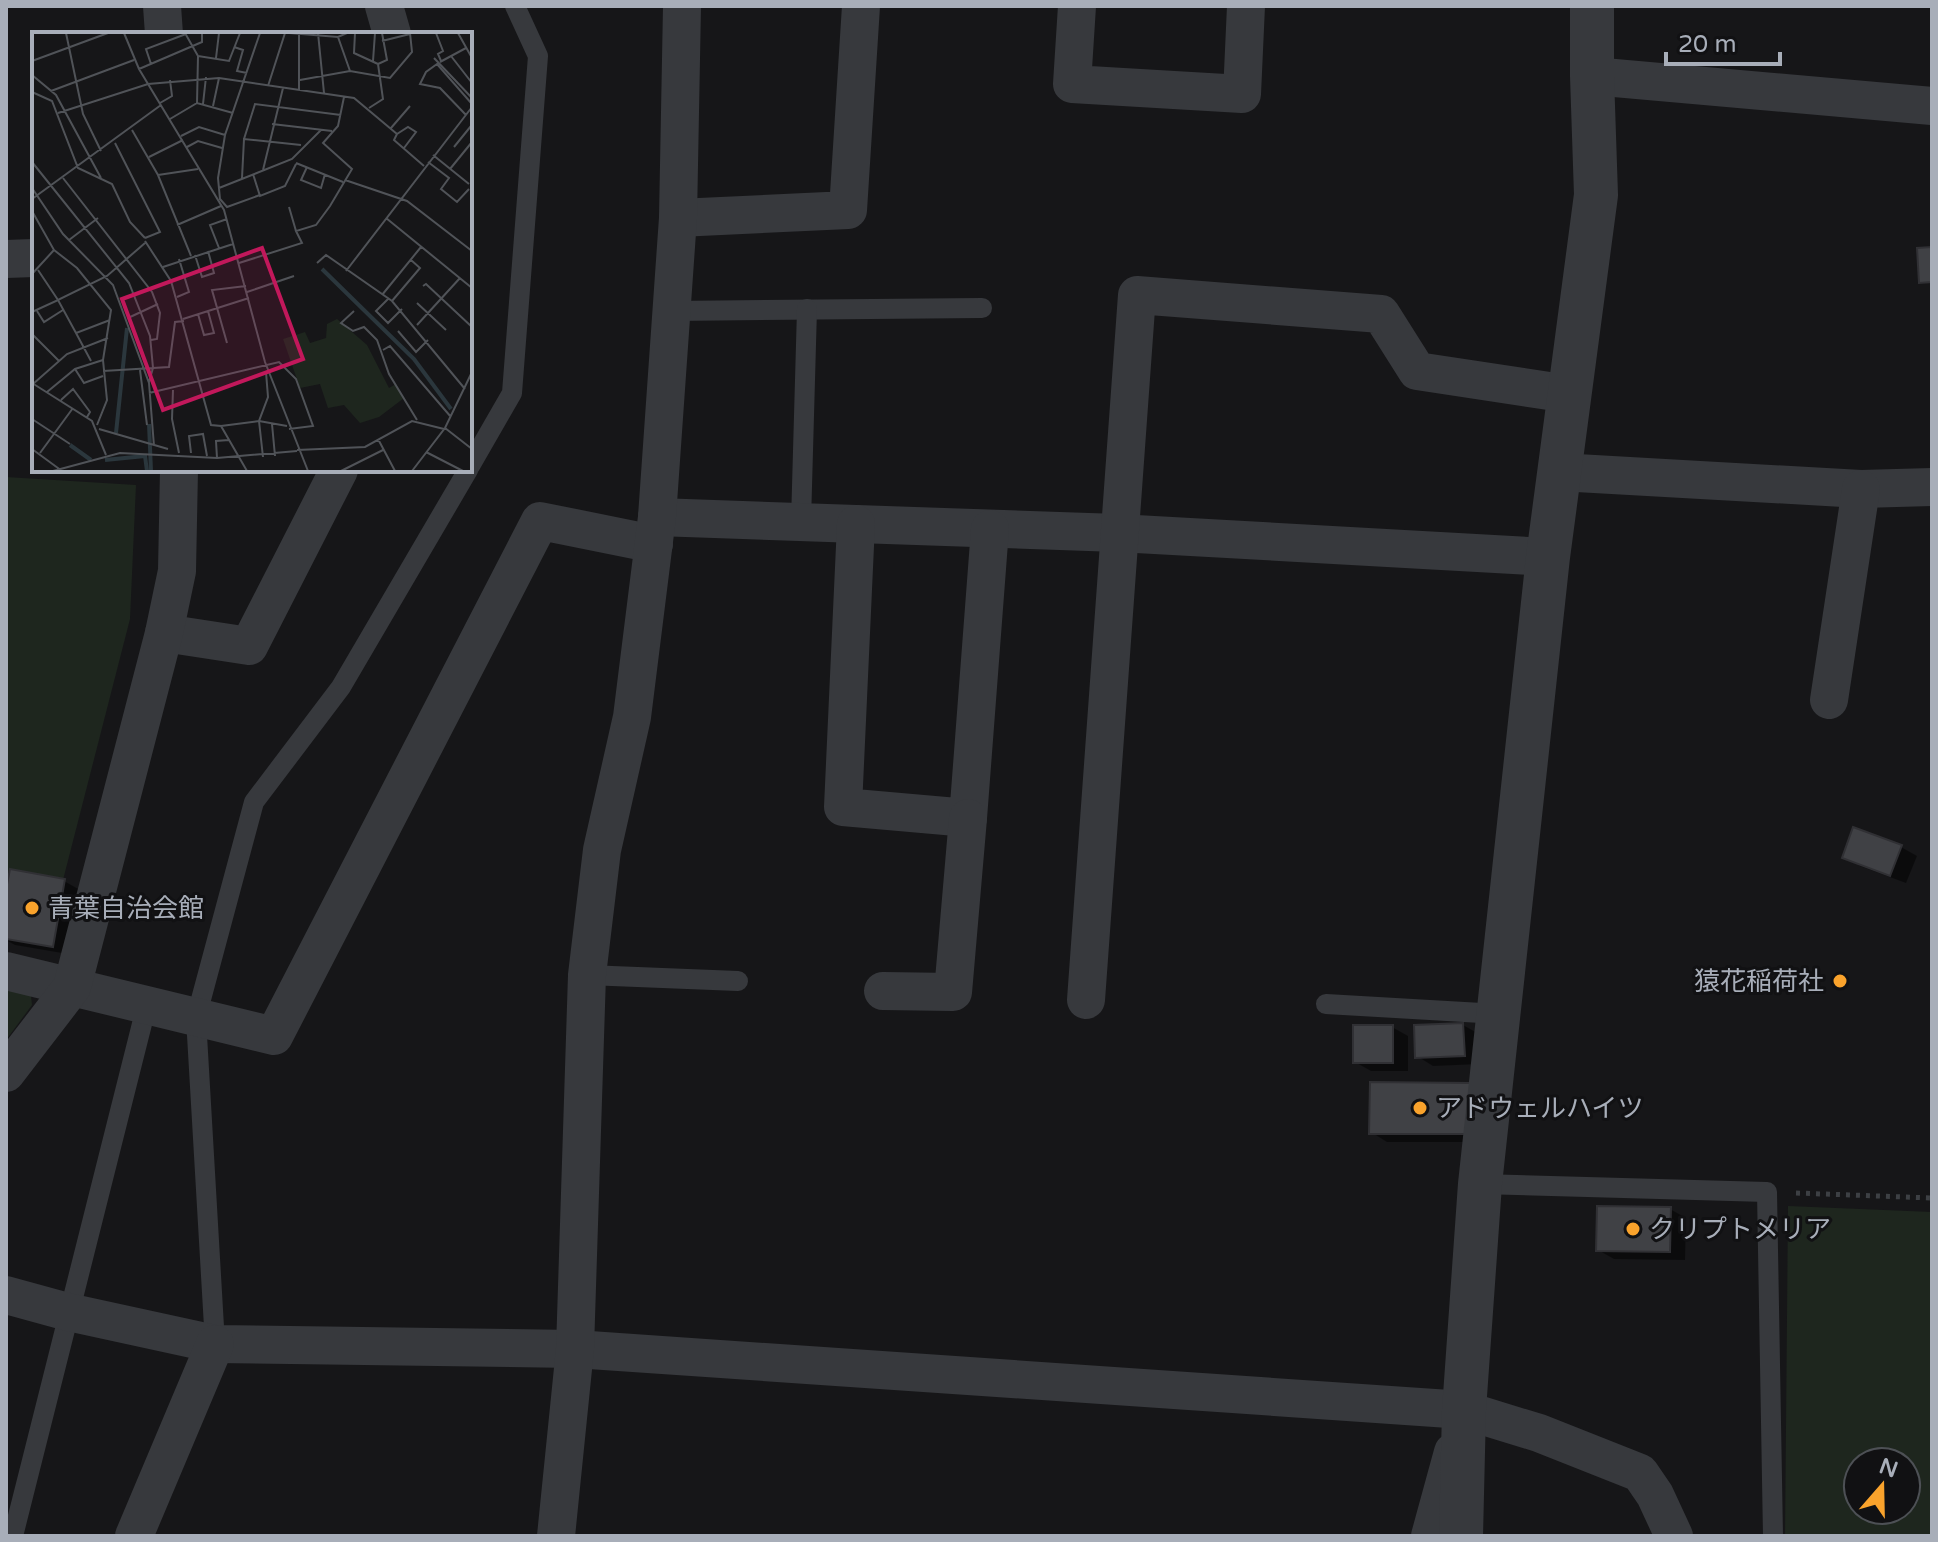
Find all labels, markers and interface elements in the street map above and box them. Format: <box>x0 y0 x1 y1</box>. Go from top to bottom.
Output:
scale bar <box>1666 16 1780 66</box>
text: 20 m <box>1678 30 1736 59</box>
inset map <box>32 32 472 472</box>
place label: 青葉自治会館 <box>48 893 204 924</box>
marker: 青葉自治会館 <box>23 899 41 917</box>
place label: 猿花稲荷社 <box>1694 966 1824 997</box>
marker: 猿花稲荷社 <box>1831 972 1849 990</box>
place label: アドウェルハイツ <box>1436 1093 1643 1124</box>
marker: アドウェルハイツ <box>1411 1099 1429 1117</box>
place label: クリプトメリア <box>1649 1214 1831 1245</box>
marker: クリプトメリア <box>1624 1220 1642 1238</box>
north arrow <box>1842 1446 1922 1526</box>
text: N <box>1876 1453 1901 1483</box>

